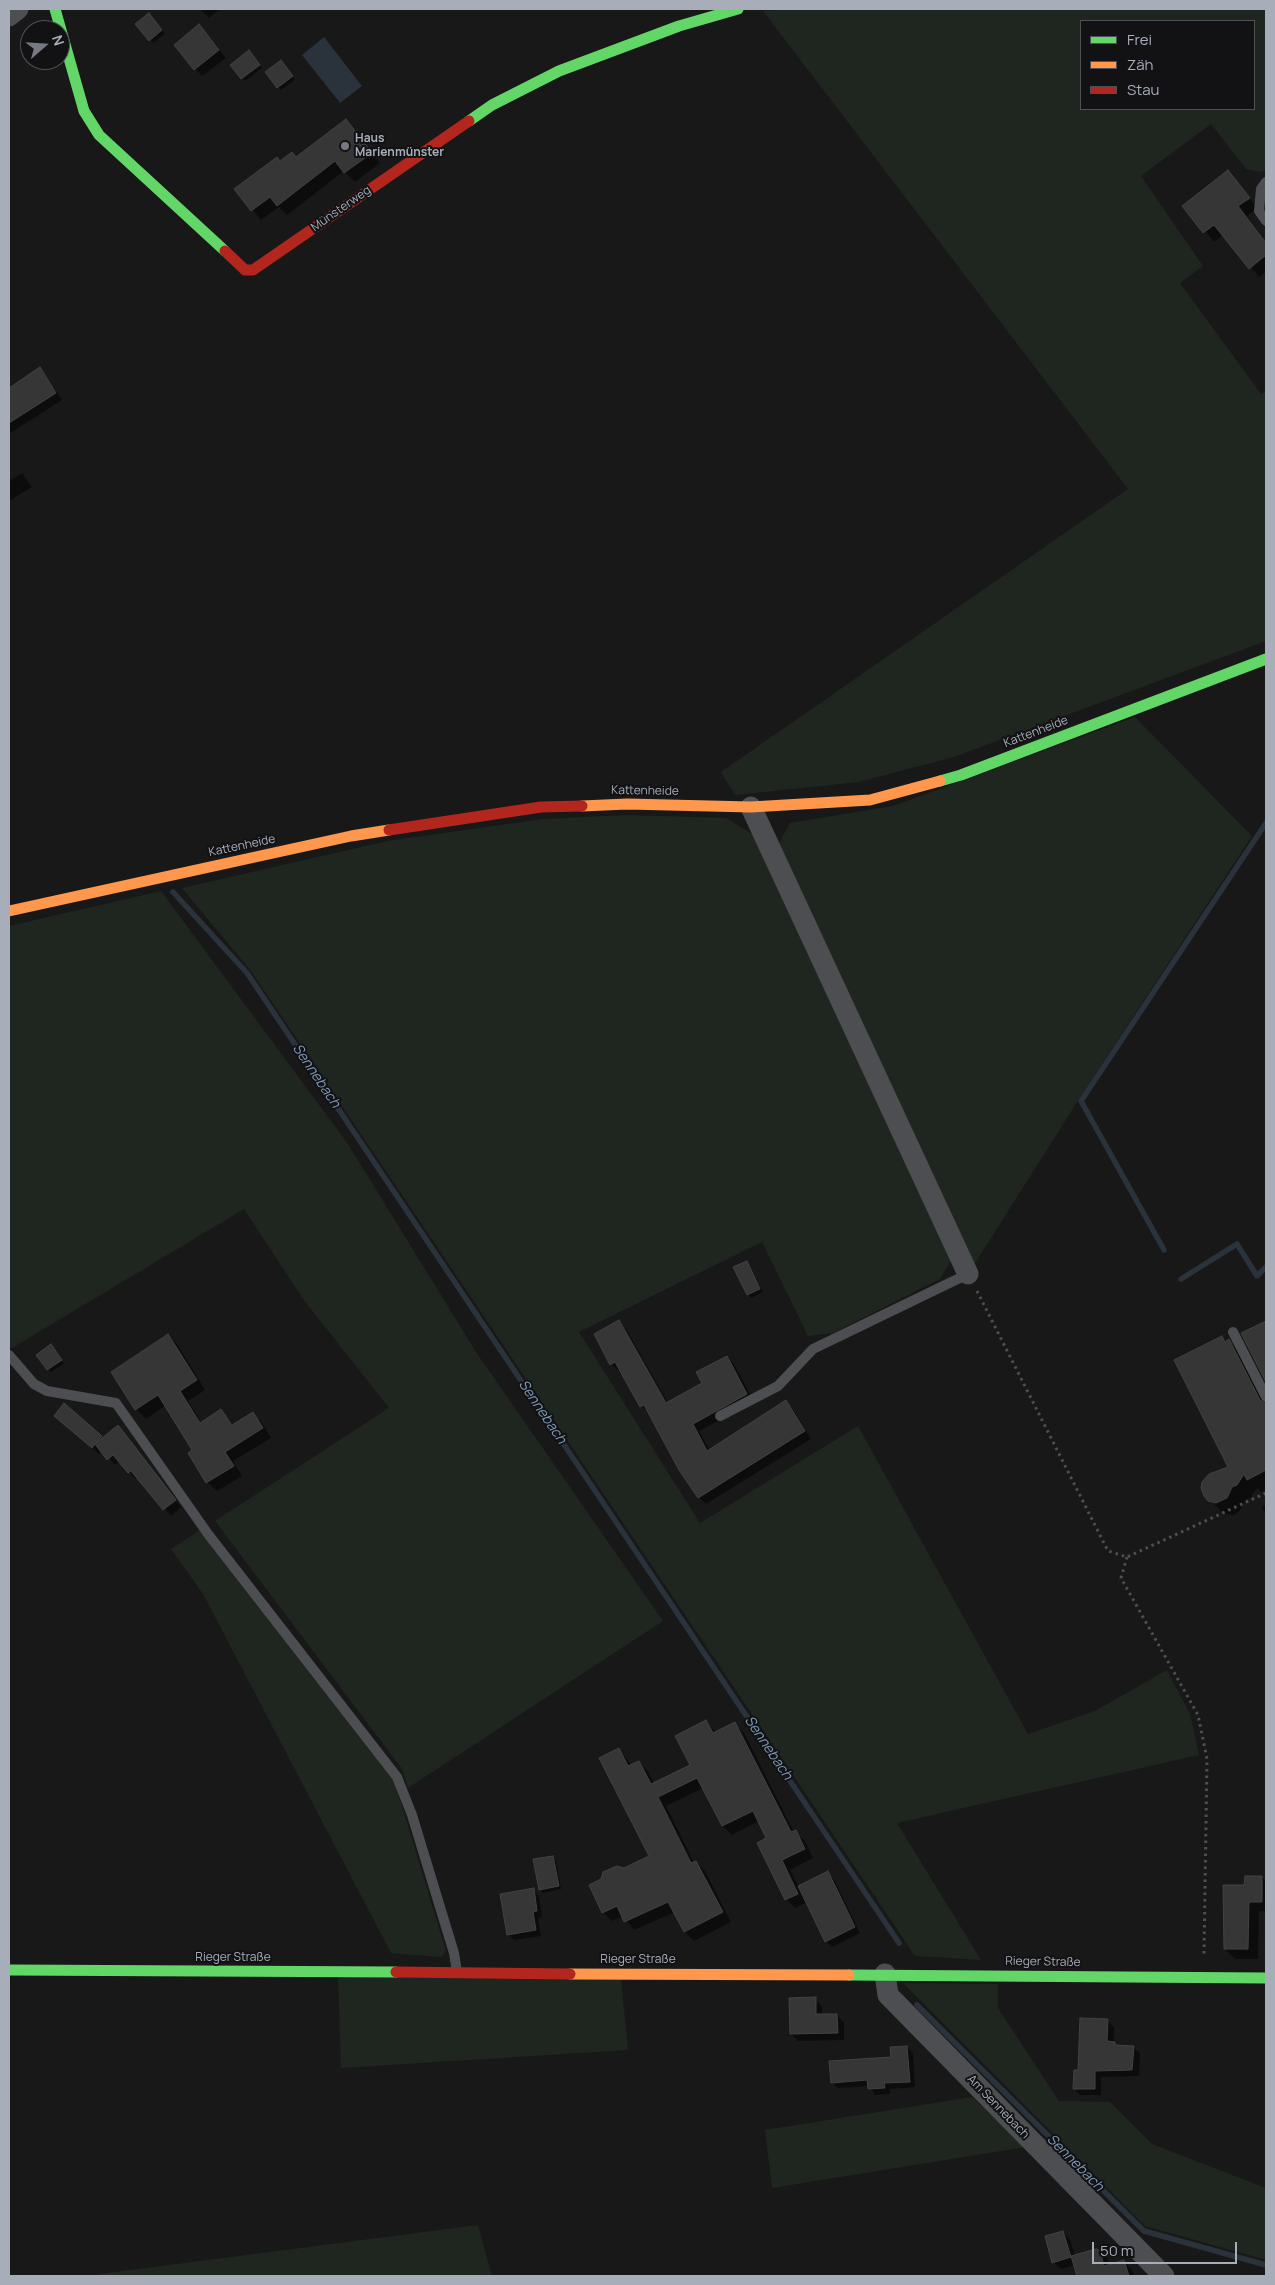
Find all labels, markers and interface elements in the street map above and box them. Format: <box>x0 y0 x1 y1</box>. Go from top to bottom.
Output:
north arrow <box>20 20 70 70</box>
legend <box>1080 20 1255 110</box>
text: Frei <box>1127 29 1152 50</box>
text: N <box>48 32 69 48</box>
text: Zäh <box>1127 54 1153 75</box>
text: Stau <box>1127 79 1160 100</box>
place label: Haus Marienmünster <box>355 132 444 160</box>
marker: Haus Marienmünster <box>339 140 351 152</box>
street label: Münsterweg <box>308 183 374 235</box>
street label: Kattenheide <box>1002 713 1070 751</box>
street label: Kattenheide <box>611 783 679 799</box>
street label: Kattenheide <box>207 832 277 860</box>
water label: Sennebach <box>288 1041 344 1111</box>
water label: Sennebach <box>514 1377 570 1447</box>
water label: Sennebach <box>740 1713 796 1783</box>
street label: Rieger Straße <box>195 1951 271 1965</box>
street label: Rieger Straße <box>600 1953 676 1967</box>
street label: Rieger Straße <box>1005 1954 1081 1970</box>
street label: Am Sennebach <box>964 2072 1032 2142</box>
water label: Sennebach <box>1043 2131 1107 2195</box>
scale bar <box>1095 2232 1240 2264</box>
text: 50 m <box>1100 2240 1134 2261</box>

